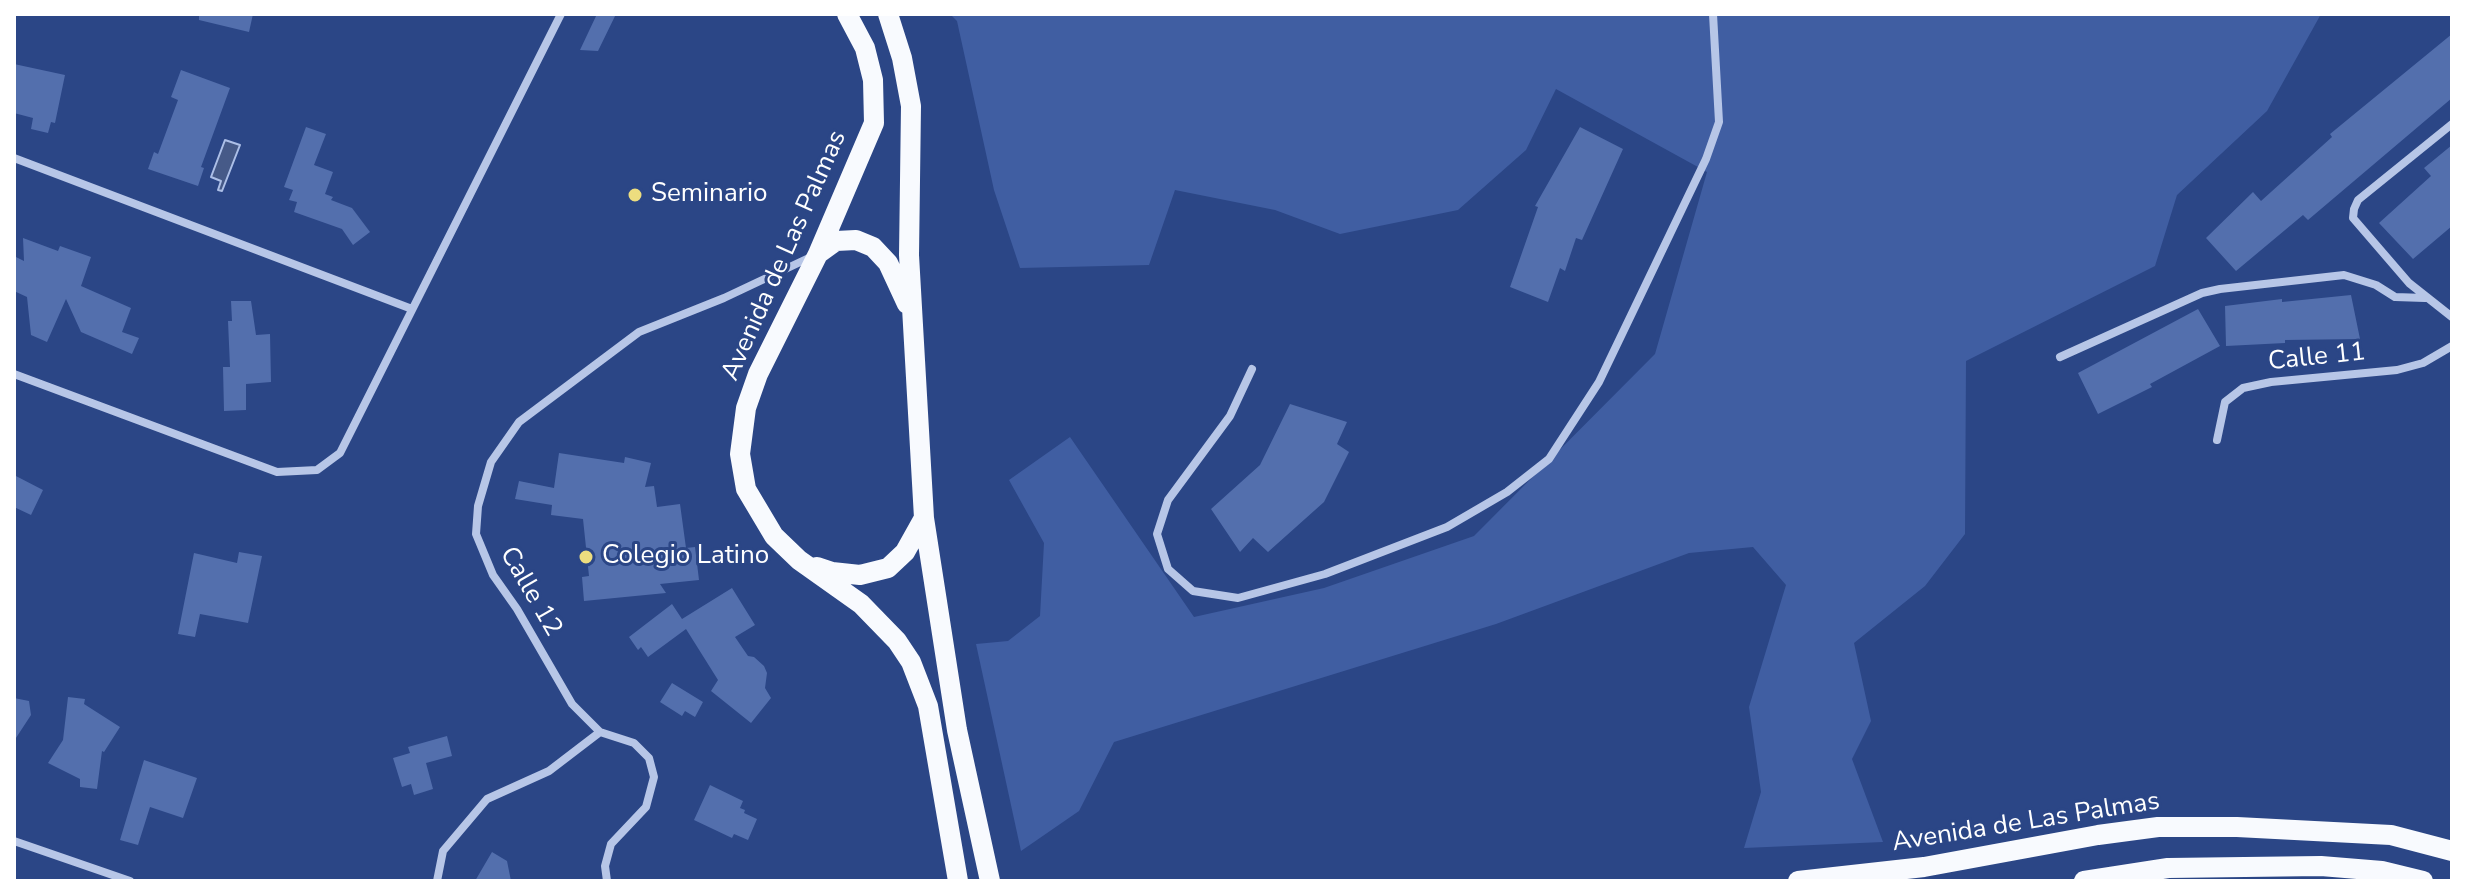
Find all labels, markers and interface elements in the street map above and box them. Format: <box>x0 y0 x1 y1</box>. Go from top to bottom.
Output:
street label: Avenida de Las Palmas <box>716 126 854 386</box>
place label: Seminario <box>651 179 767 211</box>
marker: Seminario <box>626 186 644 204</box>
street label: Calle 11 <box>2267 337 2367 379</box>
place label: Colegio Latino <box>602 541 769 573</box>
street label: Calle 12 <box>492 542 568 642</box>
marker: Colegio Latino <box>577 548 595 566</box>
street label: Avenida de Las Palmas <box>1890 786 2162 860</box>

